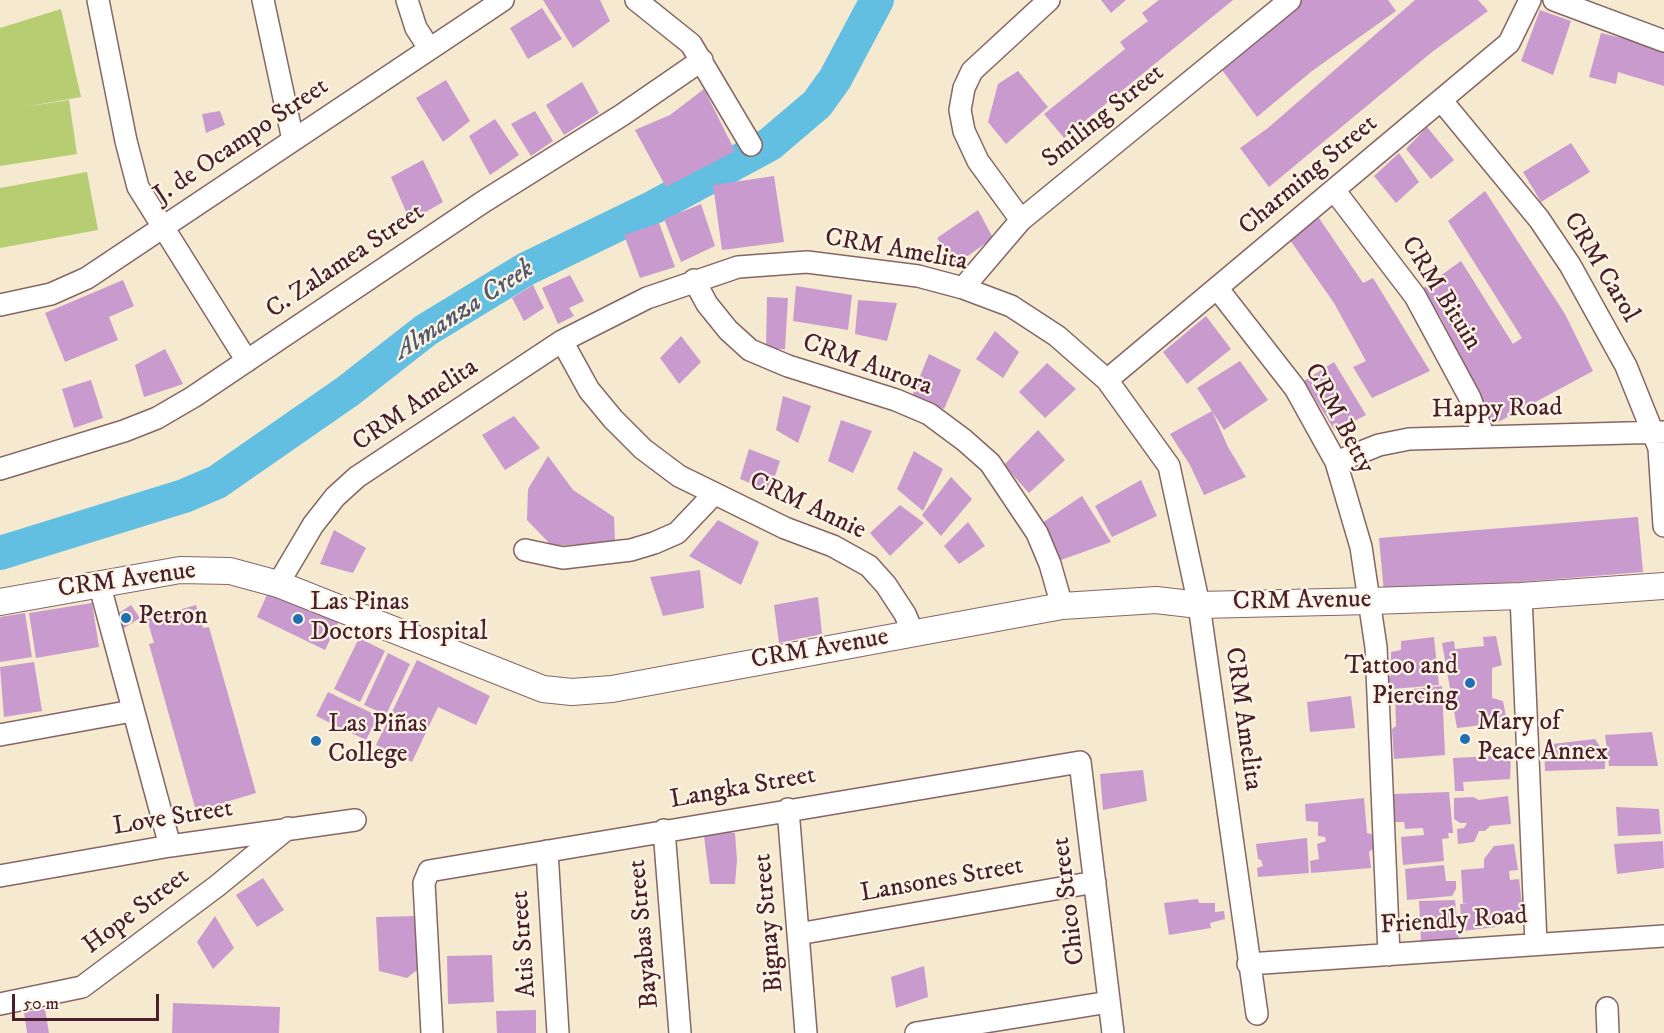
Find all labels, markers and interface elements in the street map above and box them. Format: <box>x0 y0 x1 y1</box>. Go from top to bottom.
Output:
street label: Smiling Street <box>1037 58 1171 176</box>
street label: J. de Ocampo Street <box>149 72 335 212</box>
street label: Charming Street <box>1233 109 1385 243</box>
street label: C. Zalamea Street <box>261 198 431 326</box>
street label: CRM Carol <box>1555 208 1645 328</box>
street label: CRM Amelita <box>822 223 970 279</box>
street label: CRM Bituin <box>1393 231 1487 357</box>
water label: Almanza Creek <box>389 254 541 368</box>
street label: CRM Aurora <box>798 328 936 404</box>
street label: CRM Amelita <box>347 353 485 459</box>
street label: CRM Betty <box>1296 359 1380 479</box>
street label: Happy Road <box>1431 393 1563 427</box>
street label: CRM Annie <box>744 466 870 548</box>
street label: CRM Avenue <box>56 556 198 606</box>
street label: CRM Avenue <box>1232 585 1372 619</box>
place label: Las Pinas Doctors Hospital <box>310 588 488 650</box>
place label: Petron <box>138 602 208 634</box>
marker: Petron <box>119 611 133 625</box>
marker: Las Pinas Doctors Hospital <box>291 612 305 626</box>
street label: CRM Avenue <box>749 623 891 677</box>
street label: CRM Amelita <box>1216 645 1268 793</box>
place label: Tattoo and Piercing <box>1345 652 1458 714</box>
marker: Tattoo and Piercing <box>1463 676 1477 690</box>
place label: Mary of Peace Annex <box>1477 708 1608 770</box>
place label: Las Piñas College <box>328 710 427 772</box>
marker: Mary of Peace Annex <box>1458 732 1472 746</box>
marker: Las Piñas College <box>309 734 323 748</box>
street label: Langka Street <box>668 761 818 817</box>
street label: Love Street <box>111 794 235 844</box>
street label: Chico Street <box>1047 835 1093 967</box>
street label: Lansones Street <box>858 851 1026 911</box>
street label: Bignay Street <box>748 852 792 994</box>
street label: Bayabas Street <box>623 858 667 1010</box>
street label: Hope Street <box>78 862 196 962</box>
street label: Atis Street <box>506 889 544 999</box>
street label: Friendly Road <box>1379 901 1529 943</box>
scale bar <box>15 982 162 1020</box>
text: 50 m <box>23 993 59 1015</box>

